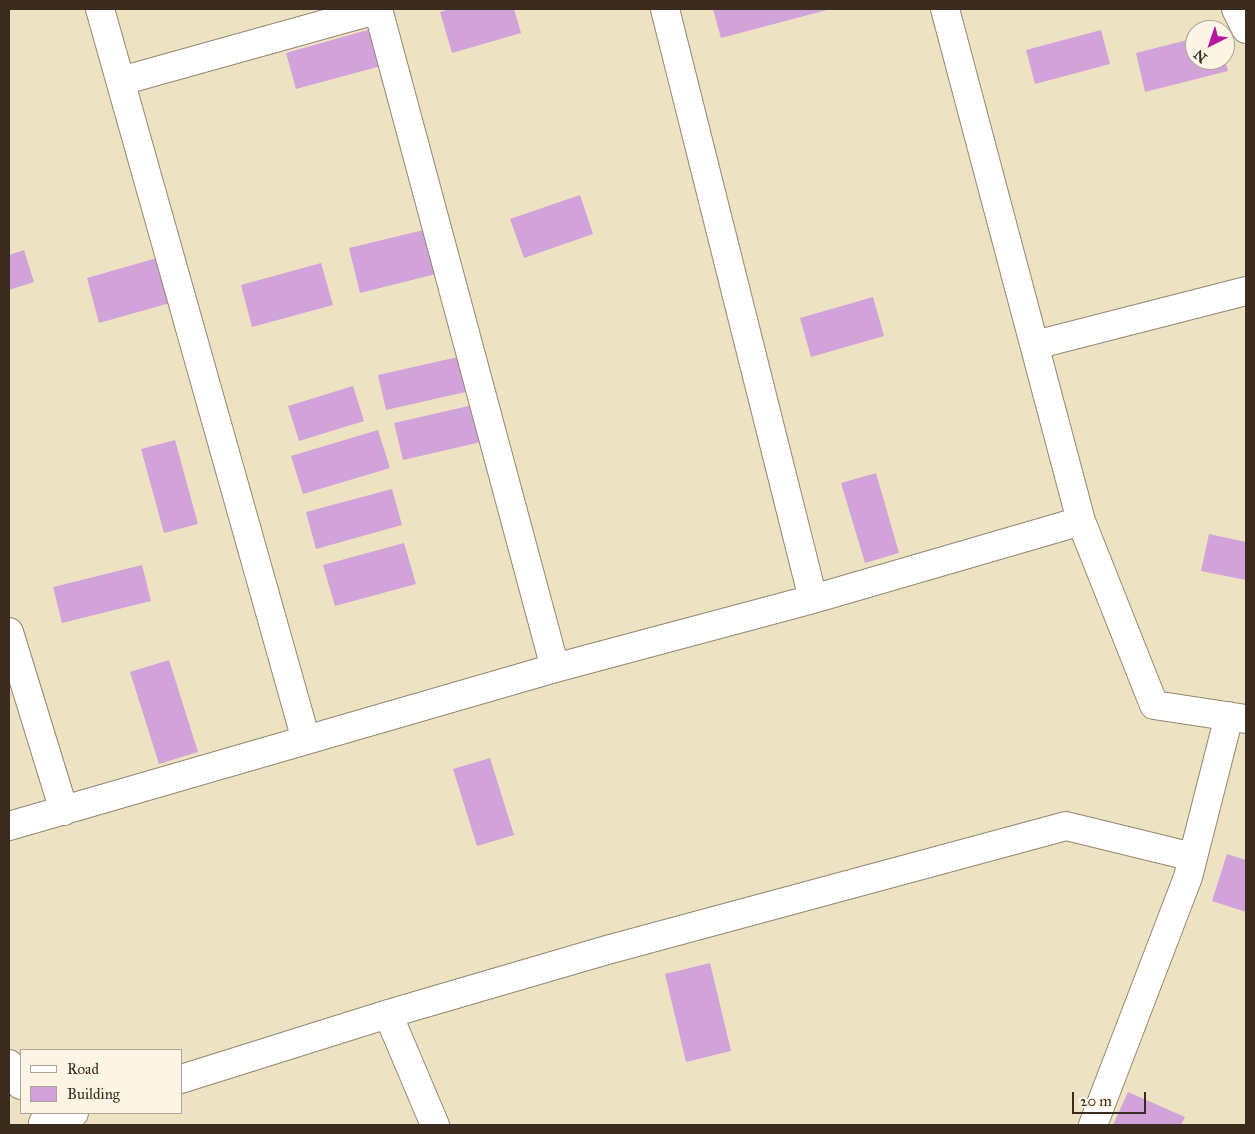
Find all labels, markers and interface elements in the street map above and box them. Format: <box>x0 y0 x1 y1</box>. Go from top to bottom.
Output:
north arrow <box>1185 20 1235 70</box>
text: N <box>1190 46 1211 66</box>
legend <box>20 1049 182 1114</box>
text: Road <box>67 1060 99 1078</box>
scale bar <box>1075 1082 1149 1114</box>
text: Building <box>67 1085 120 1103</box>
text: 20 m <box>1080 1092 1112 1110</box>

